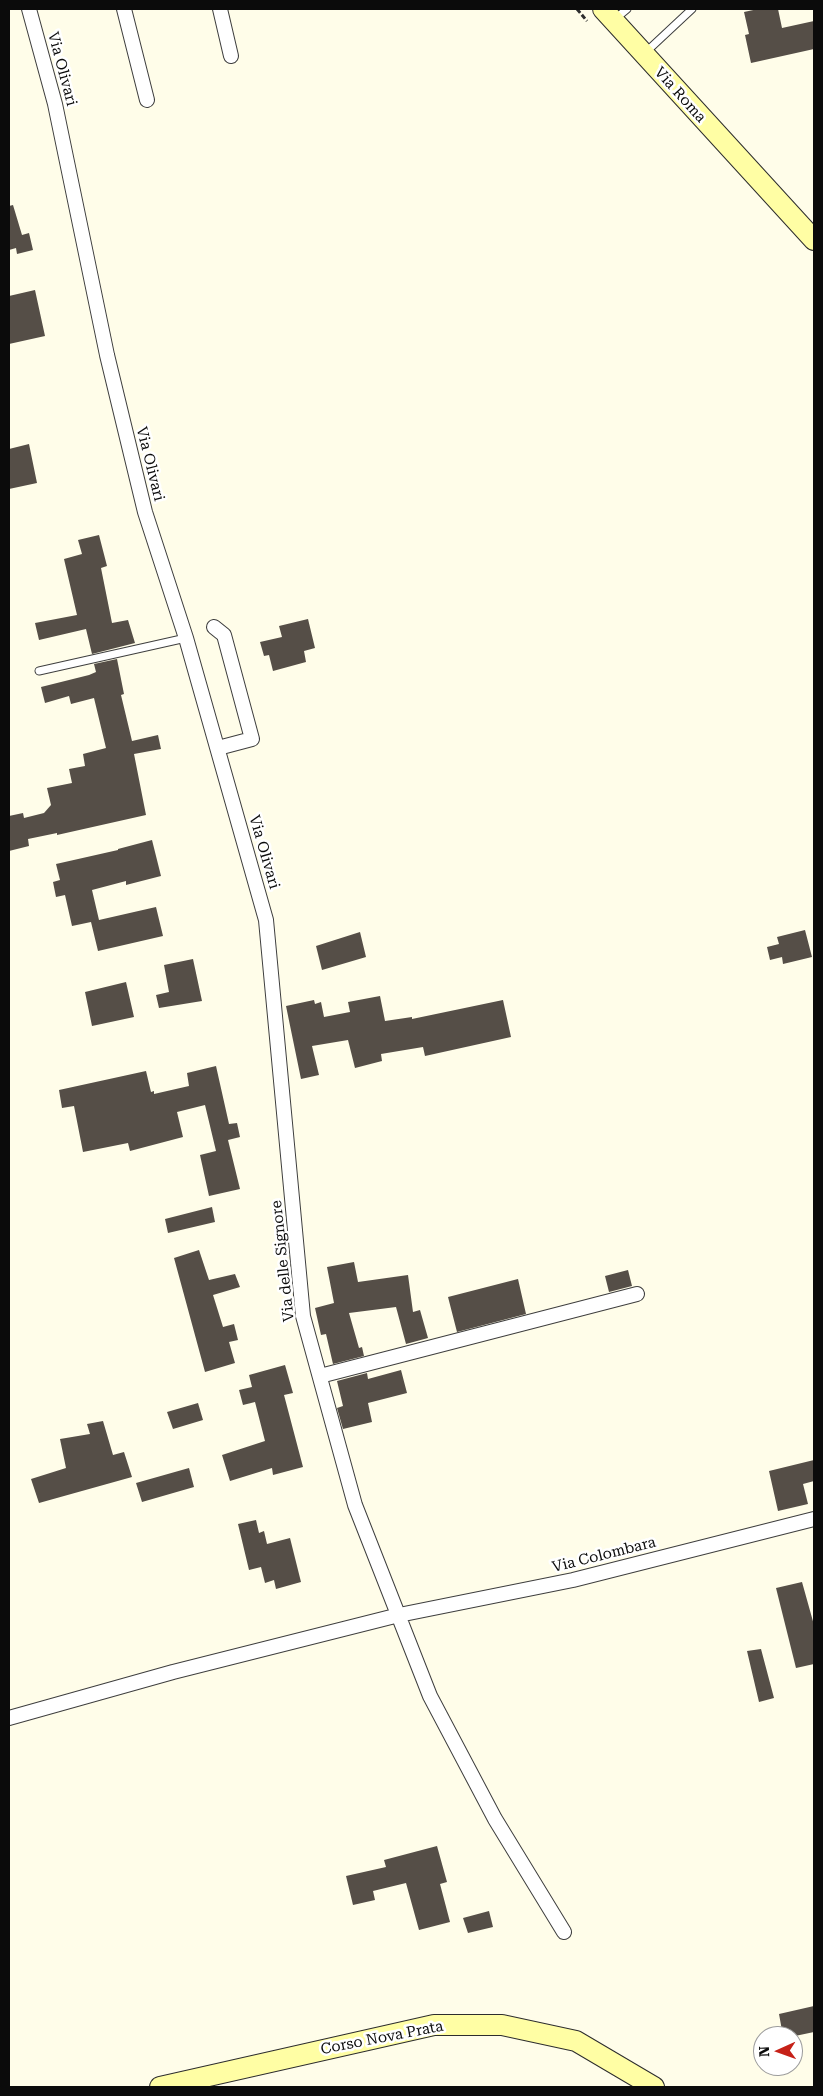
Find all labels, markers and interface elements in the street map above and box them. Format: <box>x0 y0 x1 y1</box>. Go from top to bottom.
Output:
street label: Via Olivari <box>43 30 81 108</box>
street label: Via Roma <box>650 64 710 126</box>
street label: Via Olivari <box>132 425 168 503</box>
street label: Via Olivari <box>245 813 283 891</box>
street label: Via delle Signore <box>268 1199 298 1323</box>
street label: Via Colombara <box>550 1533 658 1577</box>
street label: Corso Nova Prata <box>319 2017 445 2059</box>
north arrow <box>753 2026 803 2076</box>
text: N <box>756 2046 772 2057</box>

